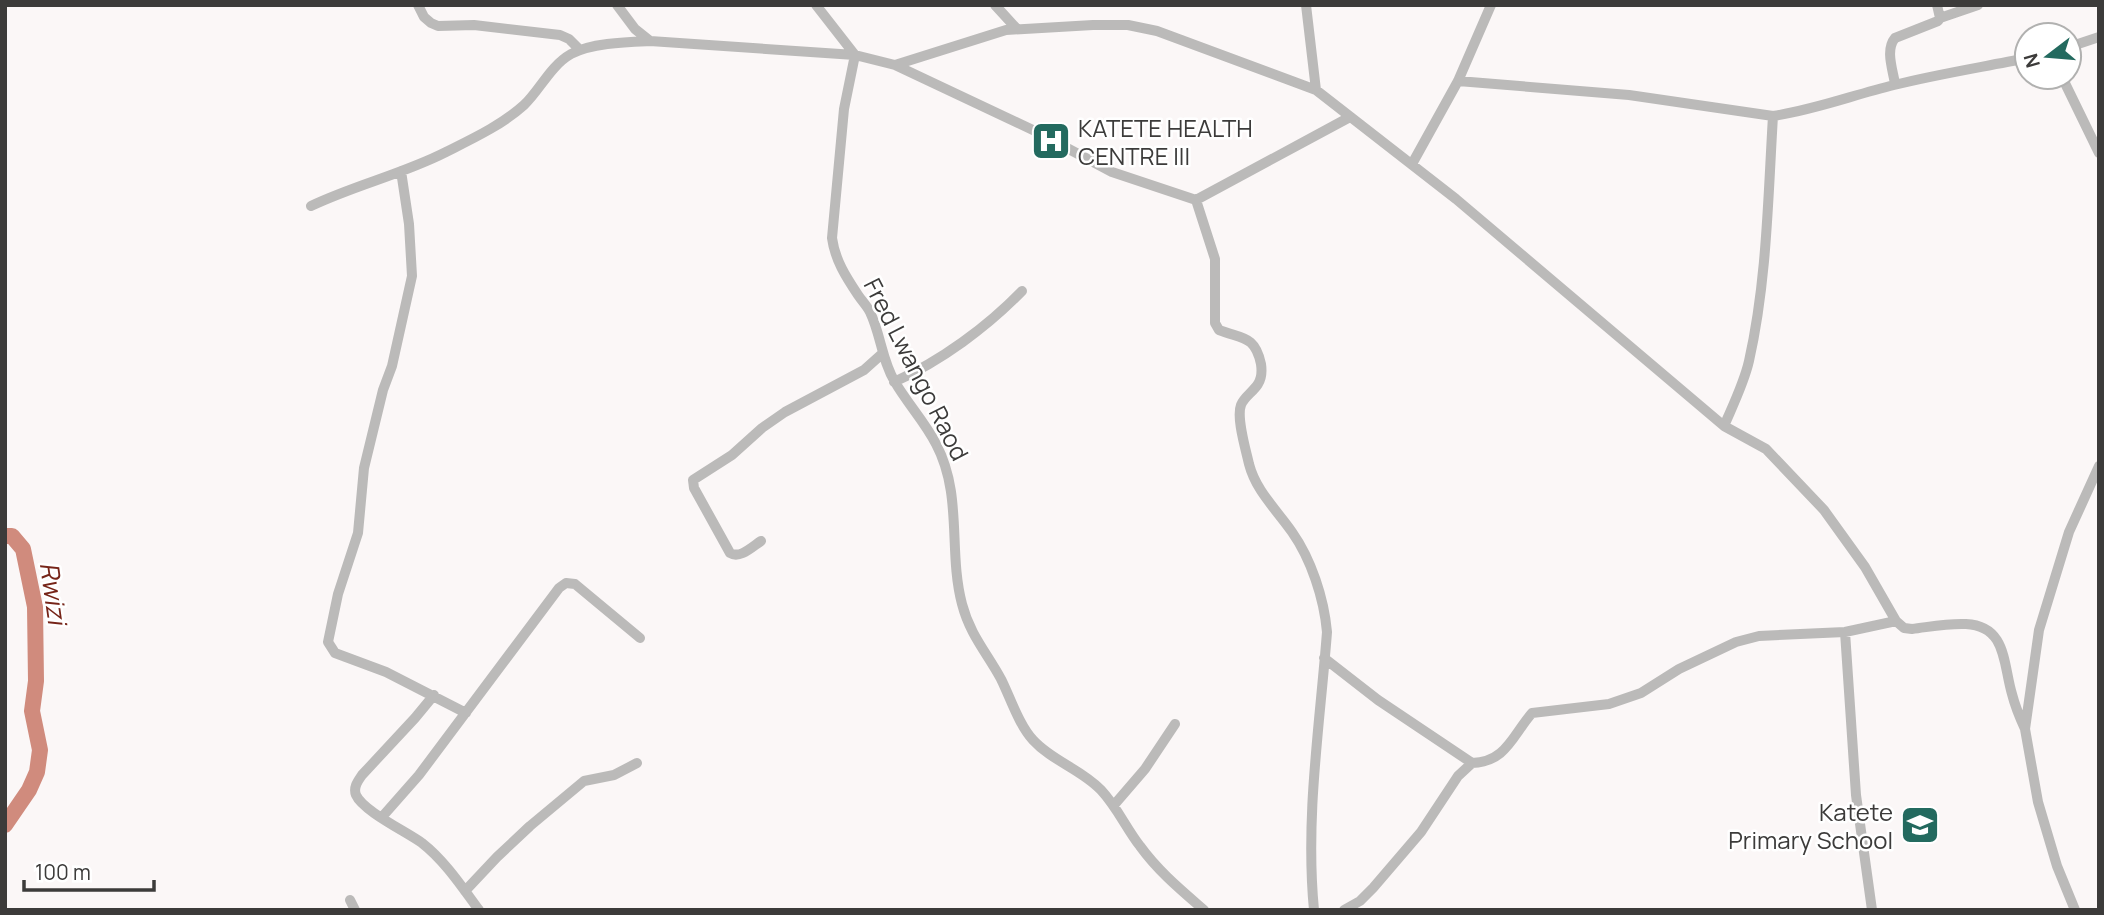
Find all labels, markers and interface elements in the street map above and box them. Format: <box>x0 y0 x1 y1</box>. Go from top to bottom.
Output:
north arrow <box>2013 21 2083 91</box>
text: N <box>2017 51 2046 71</box>
place label: KATETE HEALTH CENTRE III <box>1078 111 1253 172</box>
hospital icon: KATETE HEALTH CENTRE III <box>1030 120 1072 162</box>
street label: Fred Lwango Raod <box>857 272 977 466</box>
water label: Rwizi <box>32 560 77 629</box>
place label: Katete Primary School <box>1728 795 1893 856</box>
school or university icon: Katete Primary School <box>1899 804 1941 846</box>
scale bar <box>24 848 154 892</box>
text: 100 m <box>35 858 91 886</box>

